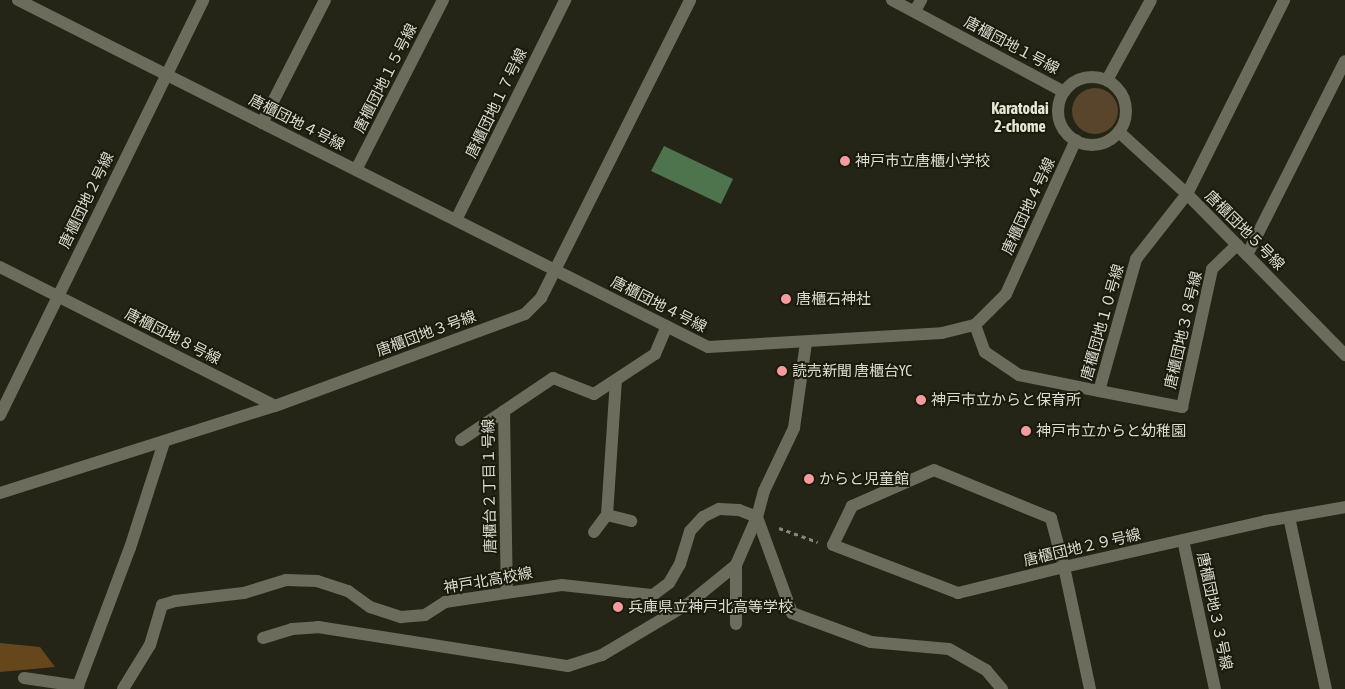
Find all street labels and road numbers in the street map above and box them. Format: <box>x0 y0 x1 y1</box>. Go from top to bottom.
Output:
street label: 唐櫃団地１号線 <box>961 12 1063 78</box>
street label: 唐櫃団地１５号線 <box>350 20 420 136</box>
street label: 唐櫃団地１７号線 <box>462 45 530 161</box>
street label: 唐櫃団地４号線 <box>246 90 348 154</box>
street label: 唐櫃団地２号線 <box>55 149 117 251</box>
street label: 唐櫃団地４号線 <box>998 155 1058 257</box>
street label: 唐櫃団地５号線 <box>1202 187 1288 273</box>
street label: 唐櫃団地１０号線 <box>1077 262 1127 382</box>
street label: 唐櫃団地３８号線 <box>1161 270 1205 390</box>
street label: 唐櫃団地４号線 <box>608 272 710 336</box>
street label: 唐櫃団地８号線 <box>122 304 224 368</box>
street label: 唐櫃団地３号線 <box>374 307 478 359</box>
street label: 唐櫃台２丁目１号線 <box>479 418 499 554</box>
street label: 唐櫃団地２９号線 <box>1022 525 1142 569</box>
street label: 唐櫃団地３３号線 <box>1194 550 1236 672</box>
street label: 神戸北高校線 <box>442 563 534 597</box>

